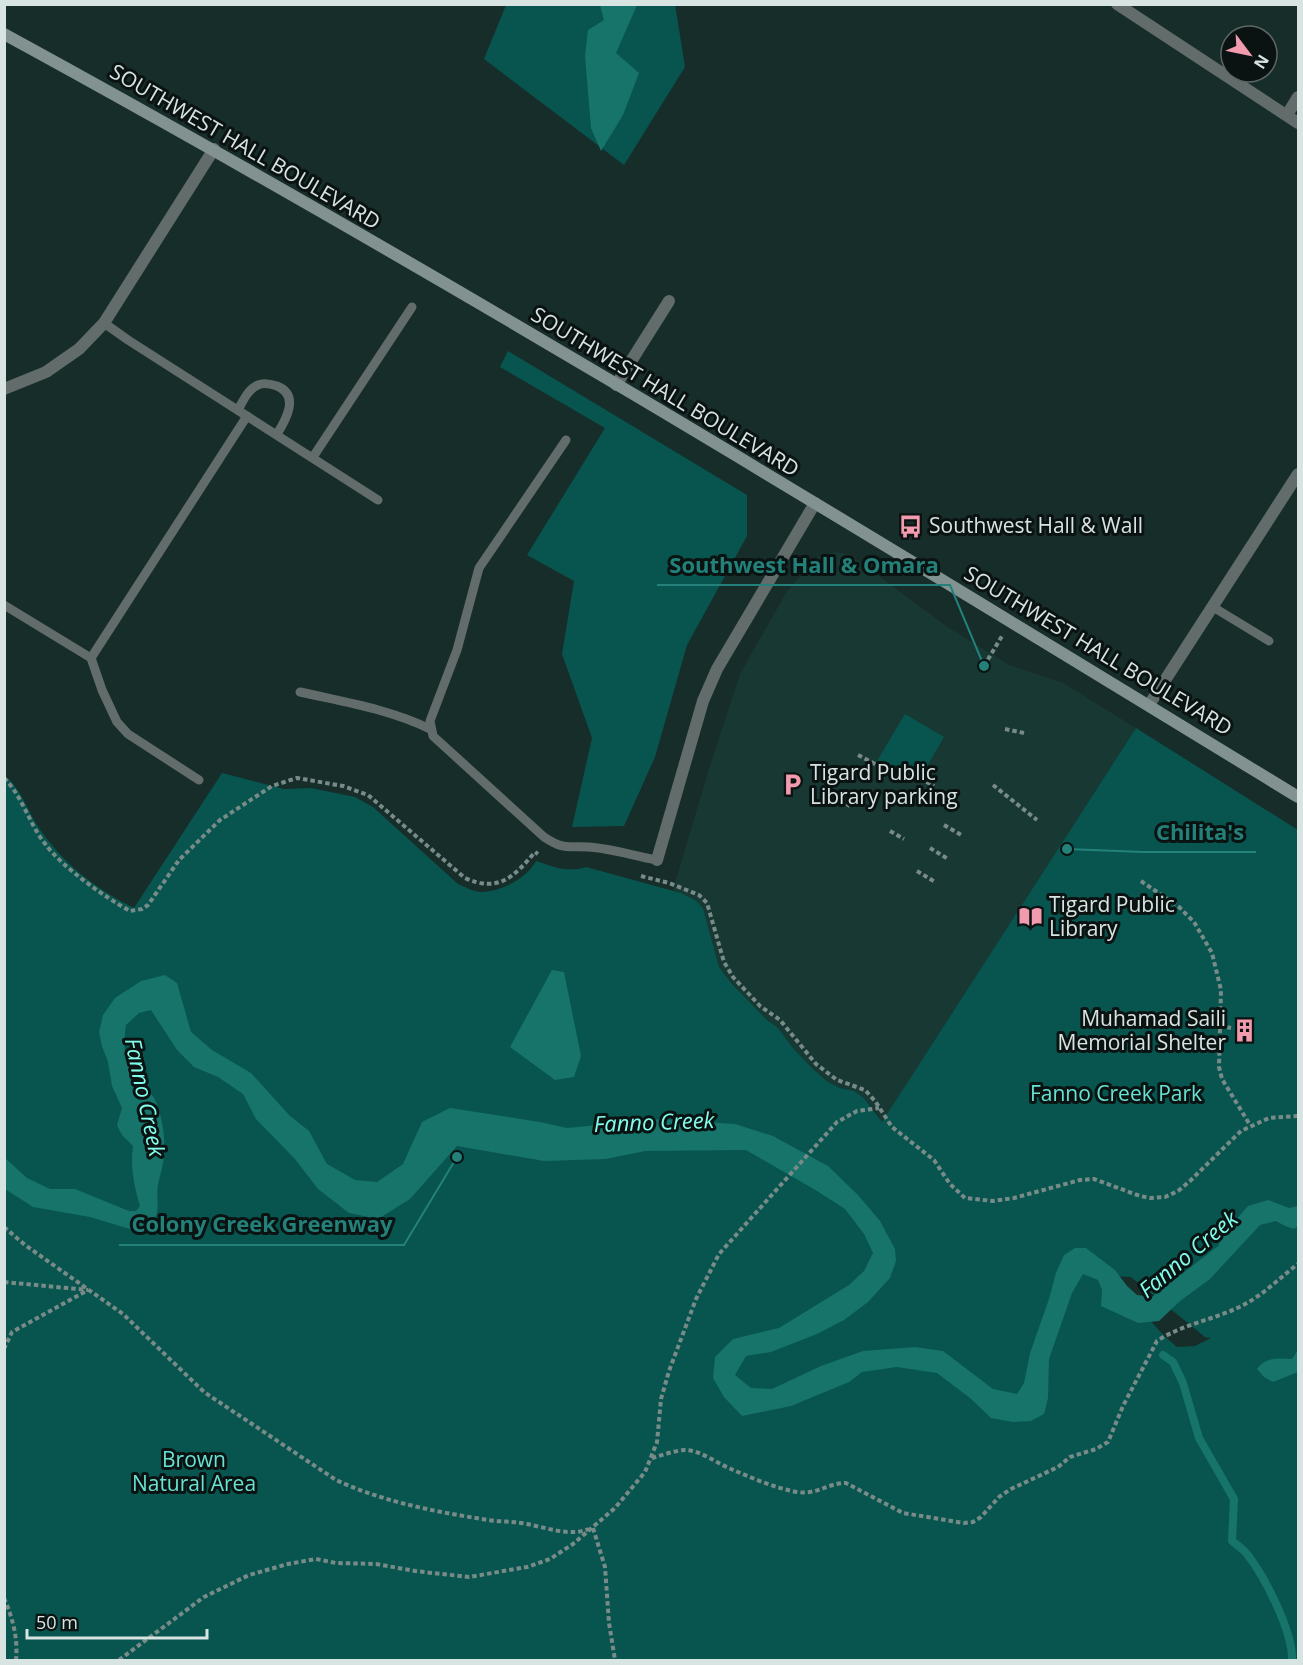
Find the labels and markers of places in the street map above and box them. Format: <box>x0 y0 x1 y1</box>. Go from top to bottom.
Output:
place label: Southwest Hall & Wall <box>929 511 1143 539</box>
bus stop icon: Southwest Hall & Wall <box>898 513 924 539</box>
callout: Southwest Hall & Omara <box>657 545 950 585</box>
place label: Tigard Public Library parking <box>810 758 958 810</box>
parking icon: Tigard Public Library parking <box>779 772 805 798</box>
callout: Chilita's <box>1143 812 1256 852</box>
place label: Tigard Public Library <box>1049 890 1175 942</box>
library icon: Tigard Public Library <box>1018 904 1044 930</box>
place label: Muhamad Saili Memorial Shelter <box>1058 1004 1226 1056</box>
building icon: Muhamad Saili Memorial Shelter <box>1231 1018 1257 1044</box>
callout: Colony Creek Greenway <box>119 1205 404 1245</box>

